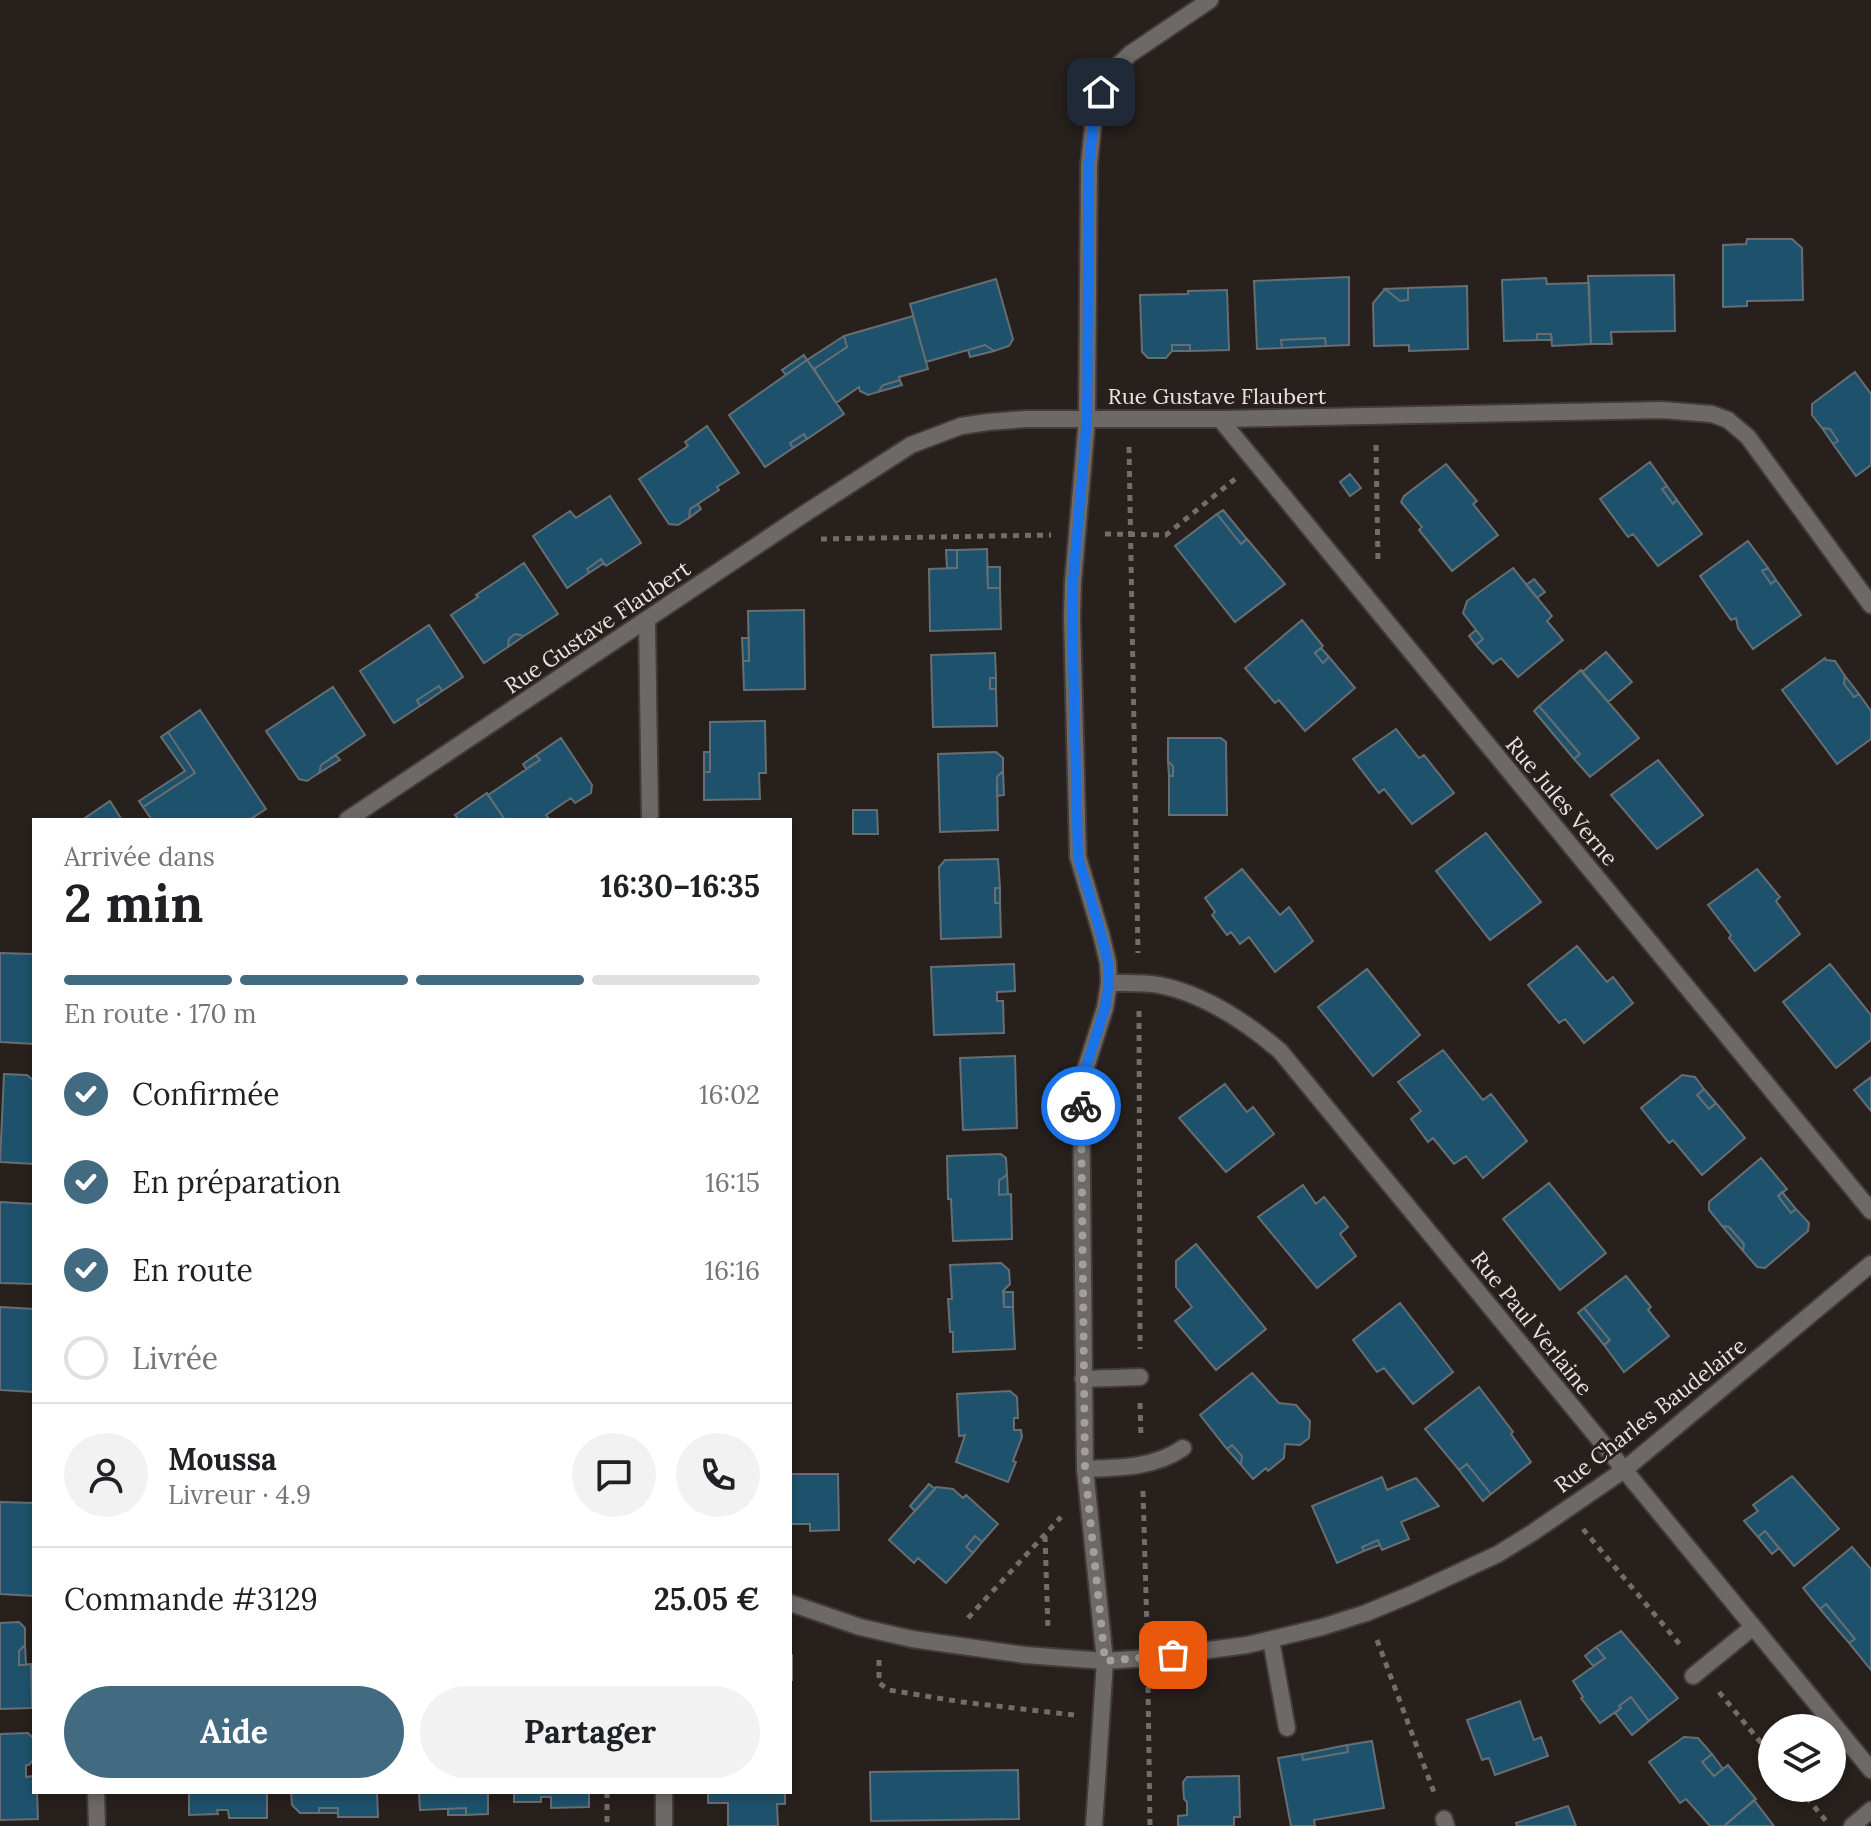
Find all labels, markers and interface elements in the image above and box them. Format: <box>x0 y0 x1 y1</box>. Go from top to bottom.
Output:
pin <box>1067 58 1135 126</box>
icon: home <box>1079 70 1123 114</box>
street label: Rue Gustave Flaubert <box>1108 382 1327 410</box>
street label: Rue Gustave Flaubert <box>499 554 696 700</box>
street label: Rue Jules Verne <box>1500 731 1624 871</box>
text: Arrivée dans <box>64 840 215 873</box>
text: 16:30–16:35 <box>600 867 760 905</box>
text: 2 min <box>64 870 203 936</box>
text: En route · 170 m <box>64 997 257 1030</box>
courier <box>1041 1066 1121 1146</box>
icon: check <box>64 1072 108 1116</box>
text: Confirmée <box>132 1075 280 1113</box>
text: 16:02 <box>699 1078 760 1111</box>
icon: bike <box>1059 1084 1103 1128</box>
icon: check <box>64 1160 108 1204</box>
text: En préparation <box>132 1163 341 1201</box>
text: 16:15 <box>705 1166 760 1199</box>
street label: Rue Paul Verlaine <box>1465 1245 1599 1401</box>
icon: check <box>64 1248 108 1292</box>
text: En route <box>132 1251 253 1289</box>
text: 16:16 <box>705 1254 760 1287</box>
street label: Rue Charles Baudelaire <box>1548 1331 1752 1499</box>
text: Livrée <box>132 1339 218 1377</box>
button: person <box>64 1433 148 1517</box>
button: chat <box>572 1433 656 1517</box>
button: phone <box>676 1433 760 1517</box>
text: Moussa <box>168 1440 277 1478</box>
text: Livreur · 4.9 <box>168 1478 311 1511</box>
text: Commande #3129 <box>64 1580 318 1618</box>
text: 25.05 € <box>654 1580 760 1618</box>
pin <box>1139 1621 1207 1689</box>
icon: bag <box>1151 1633 1195 1677</box>
button: Aide <box>64 1686 404 1778</box>
button: Partager <box>420 1686 760 1778</box>
map controls <box>1758 1714 1846 1802</box>
button: layers <box>1758 1714 1846 1802</box>

